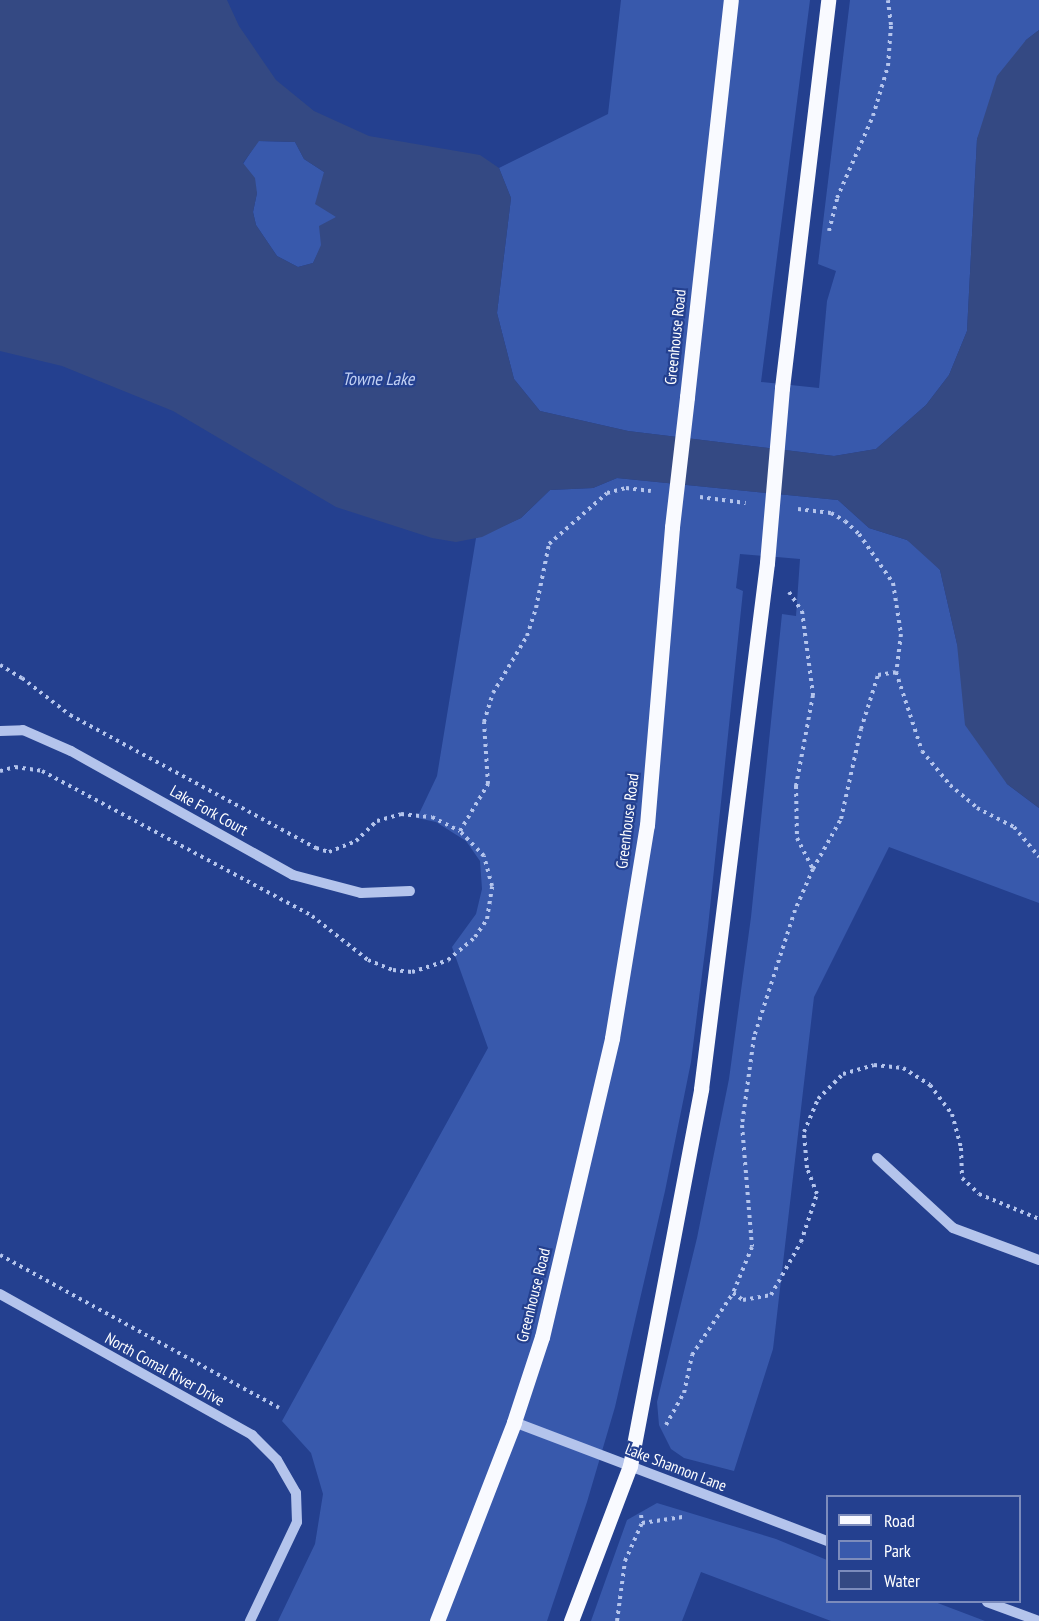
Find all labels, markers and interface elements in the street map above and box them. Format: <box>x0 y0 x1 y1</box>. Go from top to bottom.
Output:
street label: Greenhouse Road <box>660 288 690 386</box>
water label: Towne Lake <box>342 368 414 390</box>
street label: Greenhouse Road <box>612 772 642 870</box>
street label: Lake Fork Court <box>167 781 251 839</box>
street label: Greenhouse Road <box>512 1246 554 1344</box>
street label: North Comal River Drive <box>102 1328 228 1410</box>
street label: Lake Shannon Lane <box>623 1439 729 1495</box>
legend <box>826 1495 1021 1603</box>
text: Road <box>884 1509 915 1532</box>
text: Park <box>884 1539 911 1562</box>
text: Water <box>884 1569 920 1592</box>

